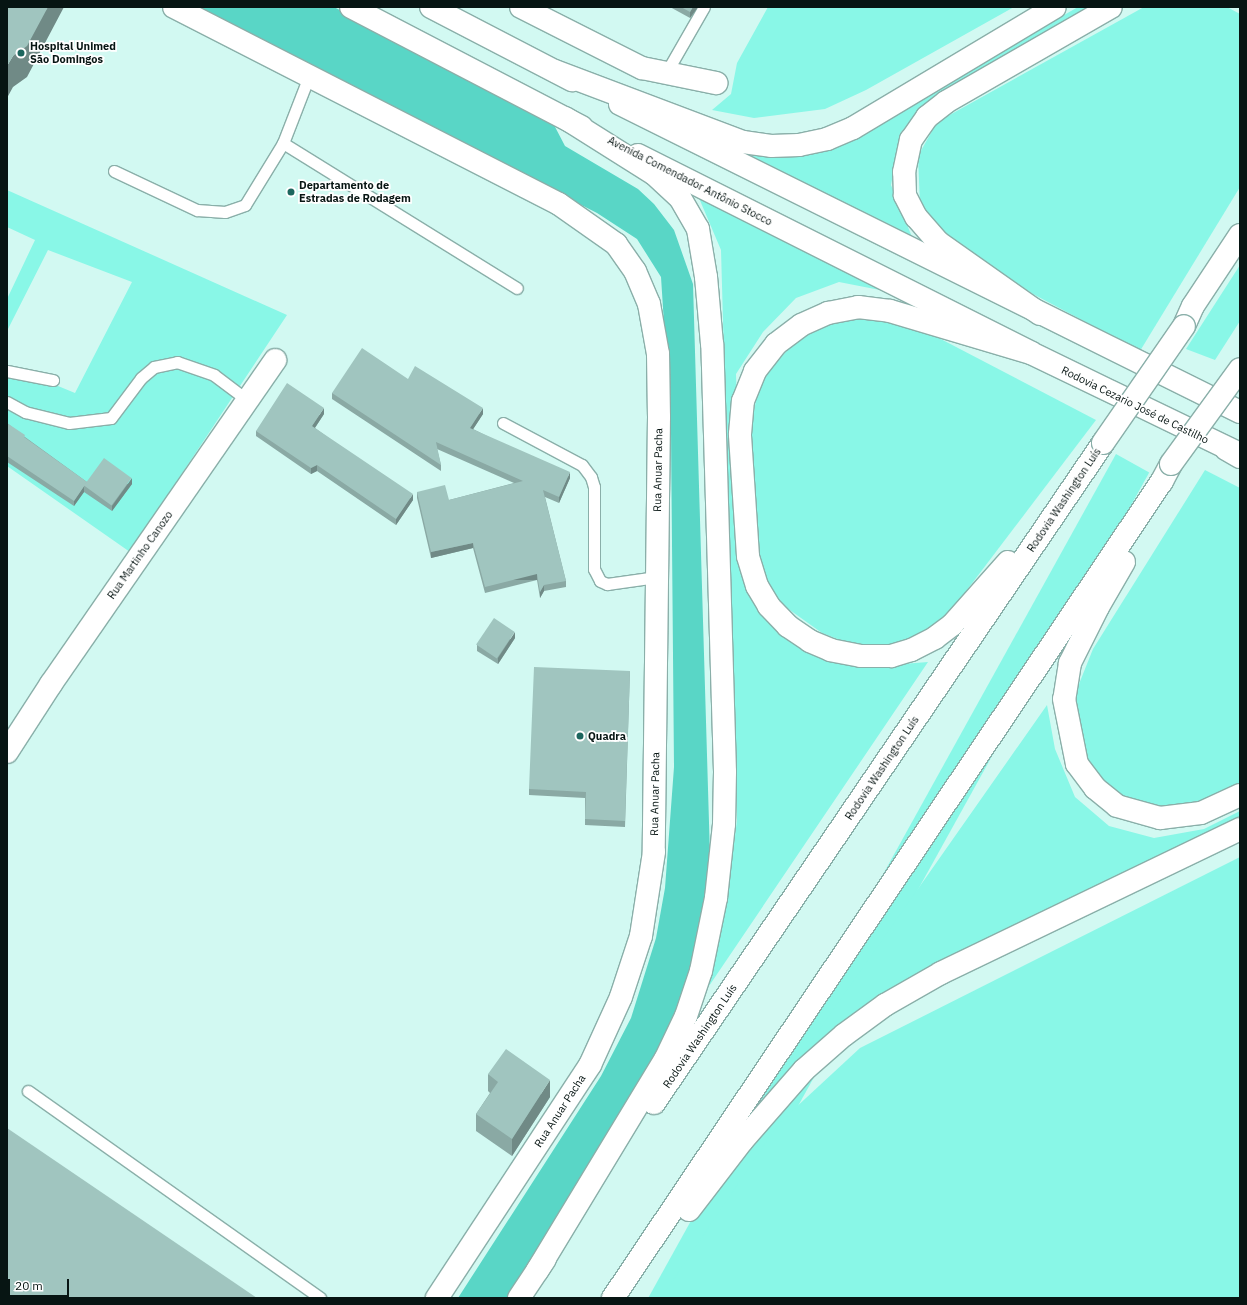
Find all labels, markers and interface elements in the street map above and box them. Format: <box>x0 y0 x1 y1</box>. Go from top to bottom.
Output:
place label: Hospital Unimed São Domingos <box>30 40 116 66</box>
marker: Hospital Unimed São Domingos <box>15 47 27 59</box>
street label: Avenida Comendador Antônio Stocco <box>606 134 774 228</box>
place label: Departamento de Estradas de Rodagem <box>299 179 411 205</box>
marker: Departamento de Estradas de Rodagem <box>286 187 296 197</box>
street label: Rodovia Cezario José de Castilho <box>1059 364 1211 446</box>
street label: Rua Anuar Pacha <box>651 428 665 512</box>
street label: Rodovia Washington Luís <box>1024 445 1104 555</box>
street label: Rua Martinho Canozo <box>105 508 175 602</box>
street label: Rodovia Washington Luís <box>842 713 922 823</box>
place label: Quadra <box>588 729 626 743</box>
marker: Quadra <box>575 731 585 741</box>
street label: Rua Anuar Pacha <box>648 752 662 836</box>
street label: Rodovia Washington Luís <box>660 981 740 1091</box>
street label: Rua Anuar Pacha <box>532 1072 588 1150</box>
scale bar <box>10 1271 71 1297</box>
text: 20 m <box>15 1278 43 1293</box>

